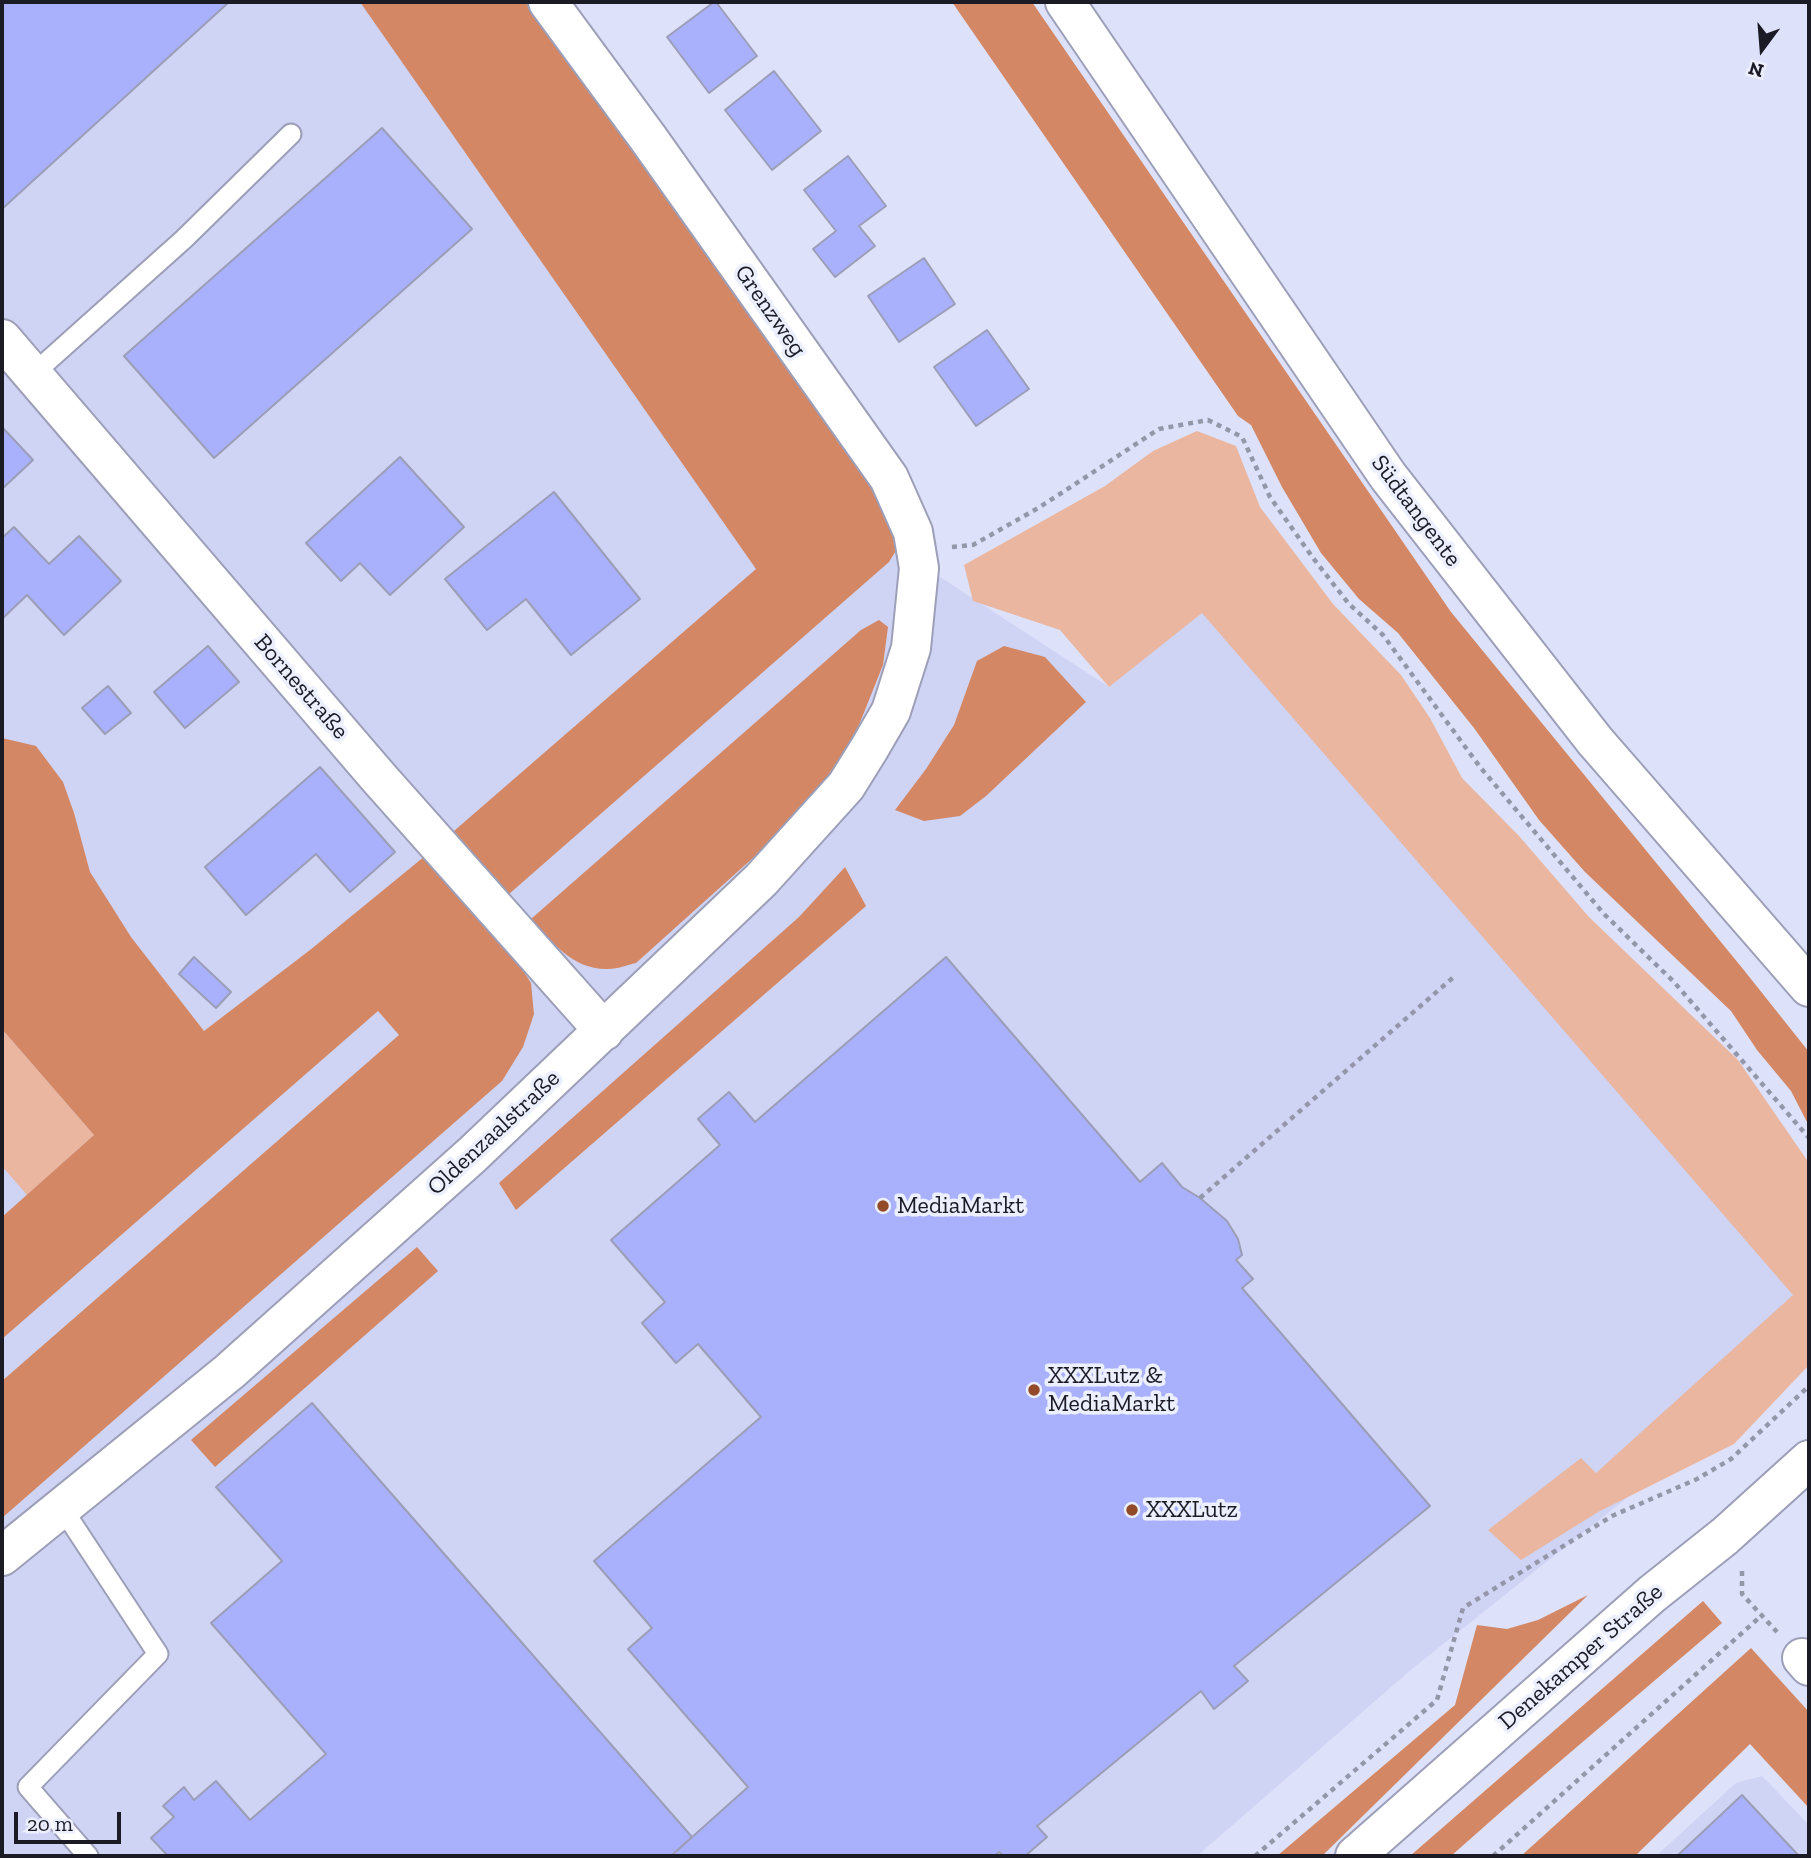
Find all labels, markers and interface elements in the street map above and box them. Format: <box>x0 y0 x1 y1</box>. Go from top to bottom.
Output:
north arrow <box>1727 14 1797 84</box>
text: N <box>1746 57 1766 83</box>
street label: Grenzweg <box>728 260 812 362</box>
street label: Südtangente <box>1365 450 1467 572</box>
street label: Bornestraße <box>248 629 354 745</box>
street label: Oldenzaalstraße <box>422 1064 566 1202</box>
place label: MediaMarkt <box>897 1192 1024 1220</box>
marker: MediaMarkt <box>875 1198 891 1214</box>
place label: XXXLutz & MediaMarkt <box>1048 1362 1175 1418</box>
marker: XXXLutz & MediaMarkt <box>1026 1382 1042 1398</box>
place label: XXXLutz <box>1146 1496 1238 1524</box>
marker: XXXLutz <box>1124 1502 1140 1518</box>
street label: Denekamper Straße <box>1493 1578 1669 1736</box>
scale bar <box>18 1798 124 1842</box>
text: 20 m <box>27 1811 73 1836</box>

